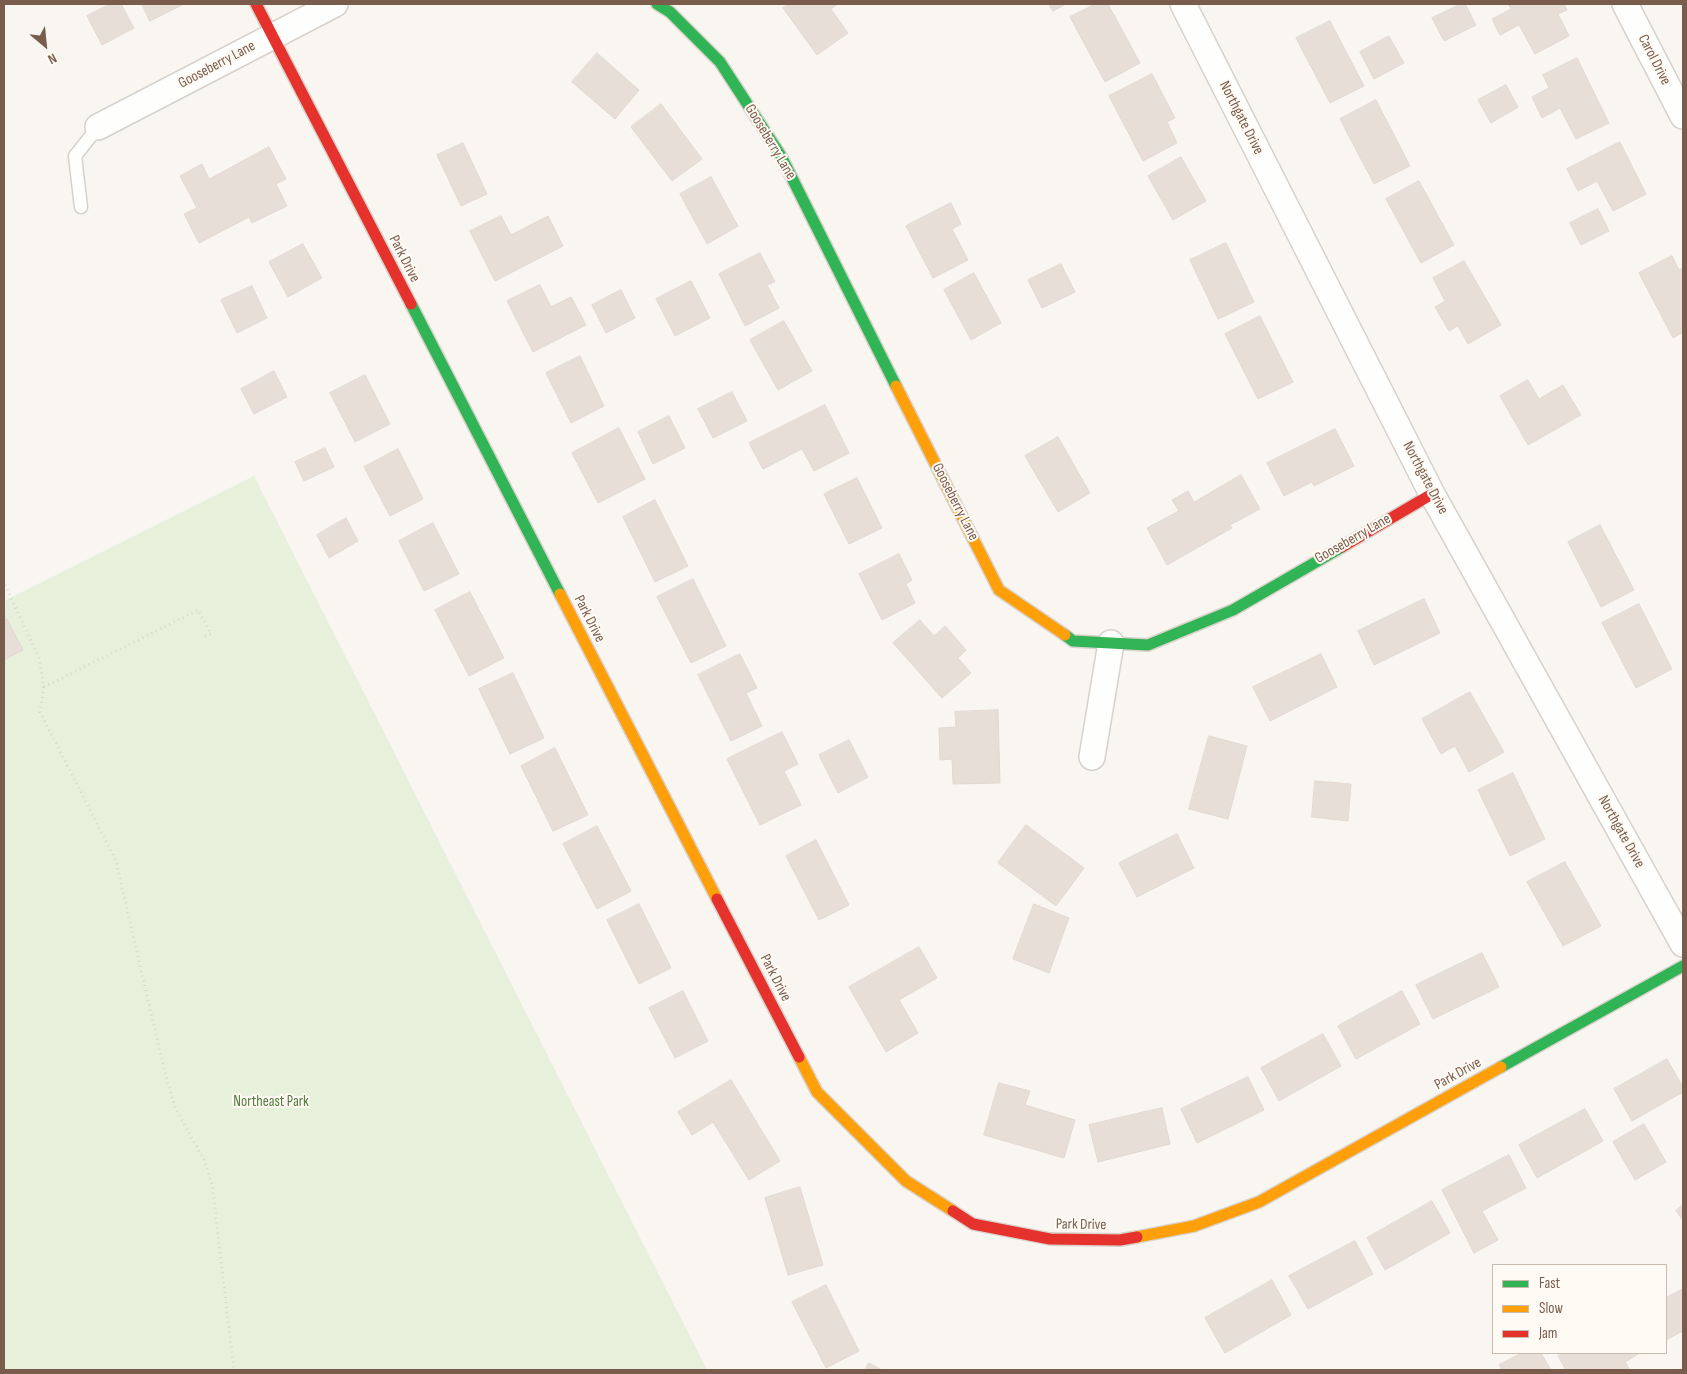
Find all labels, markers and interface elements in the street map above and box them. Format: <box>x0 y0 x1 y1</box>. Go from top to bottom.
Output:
north arrow <box>20 20 70 70</box>
street label: Carol Drive <box>1634 32 1674 88</box>
street label: Gooseberry Lane <box>176 37 258 93</box>
text: N <box>45 49 60 68</box>
street label: Northgate Drive <box>1215 78 1267 158</box>
street label: Gooseberry Lane <box>741 101 799 183</box>
street label: Park Drive <box>385 232 423 286</box>
street label: Northgate Drive <box>1398 438 1452 518</box>
street label: Gooseberry Lane <box>928 460 982 544</box>
street label: Gooseberry Lane <box>1312 510 1394 568</box>
street label: Park Drive <box>570 592 608 646</box>
street label: Northgate Drive <box>1594 793 1648 871</box>
street label: Park Drive <box>756 951 794 1005</box>
street label: Park Drive <box>1432 1054 1484 1094</box>
park label: Northeast Park <box>233 1093 309 1111</box>
street label: Park Drive <box>1056 1216 1106 1234</box>
legend <box>1492 1264 1667 1354</box>
text: Fast <box>1539 1274 1560 1293</box>
text: Slow <box>1539 1299 1563 1318</box>
text: Jam <box>1539 1324 1557 1343</box>

